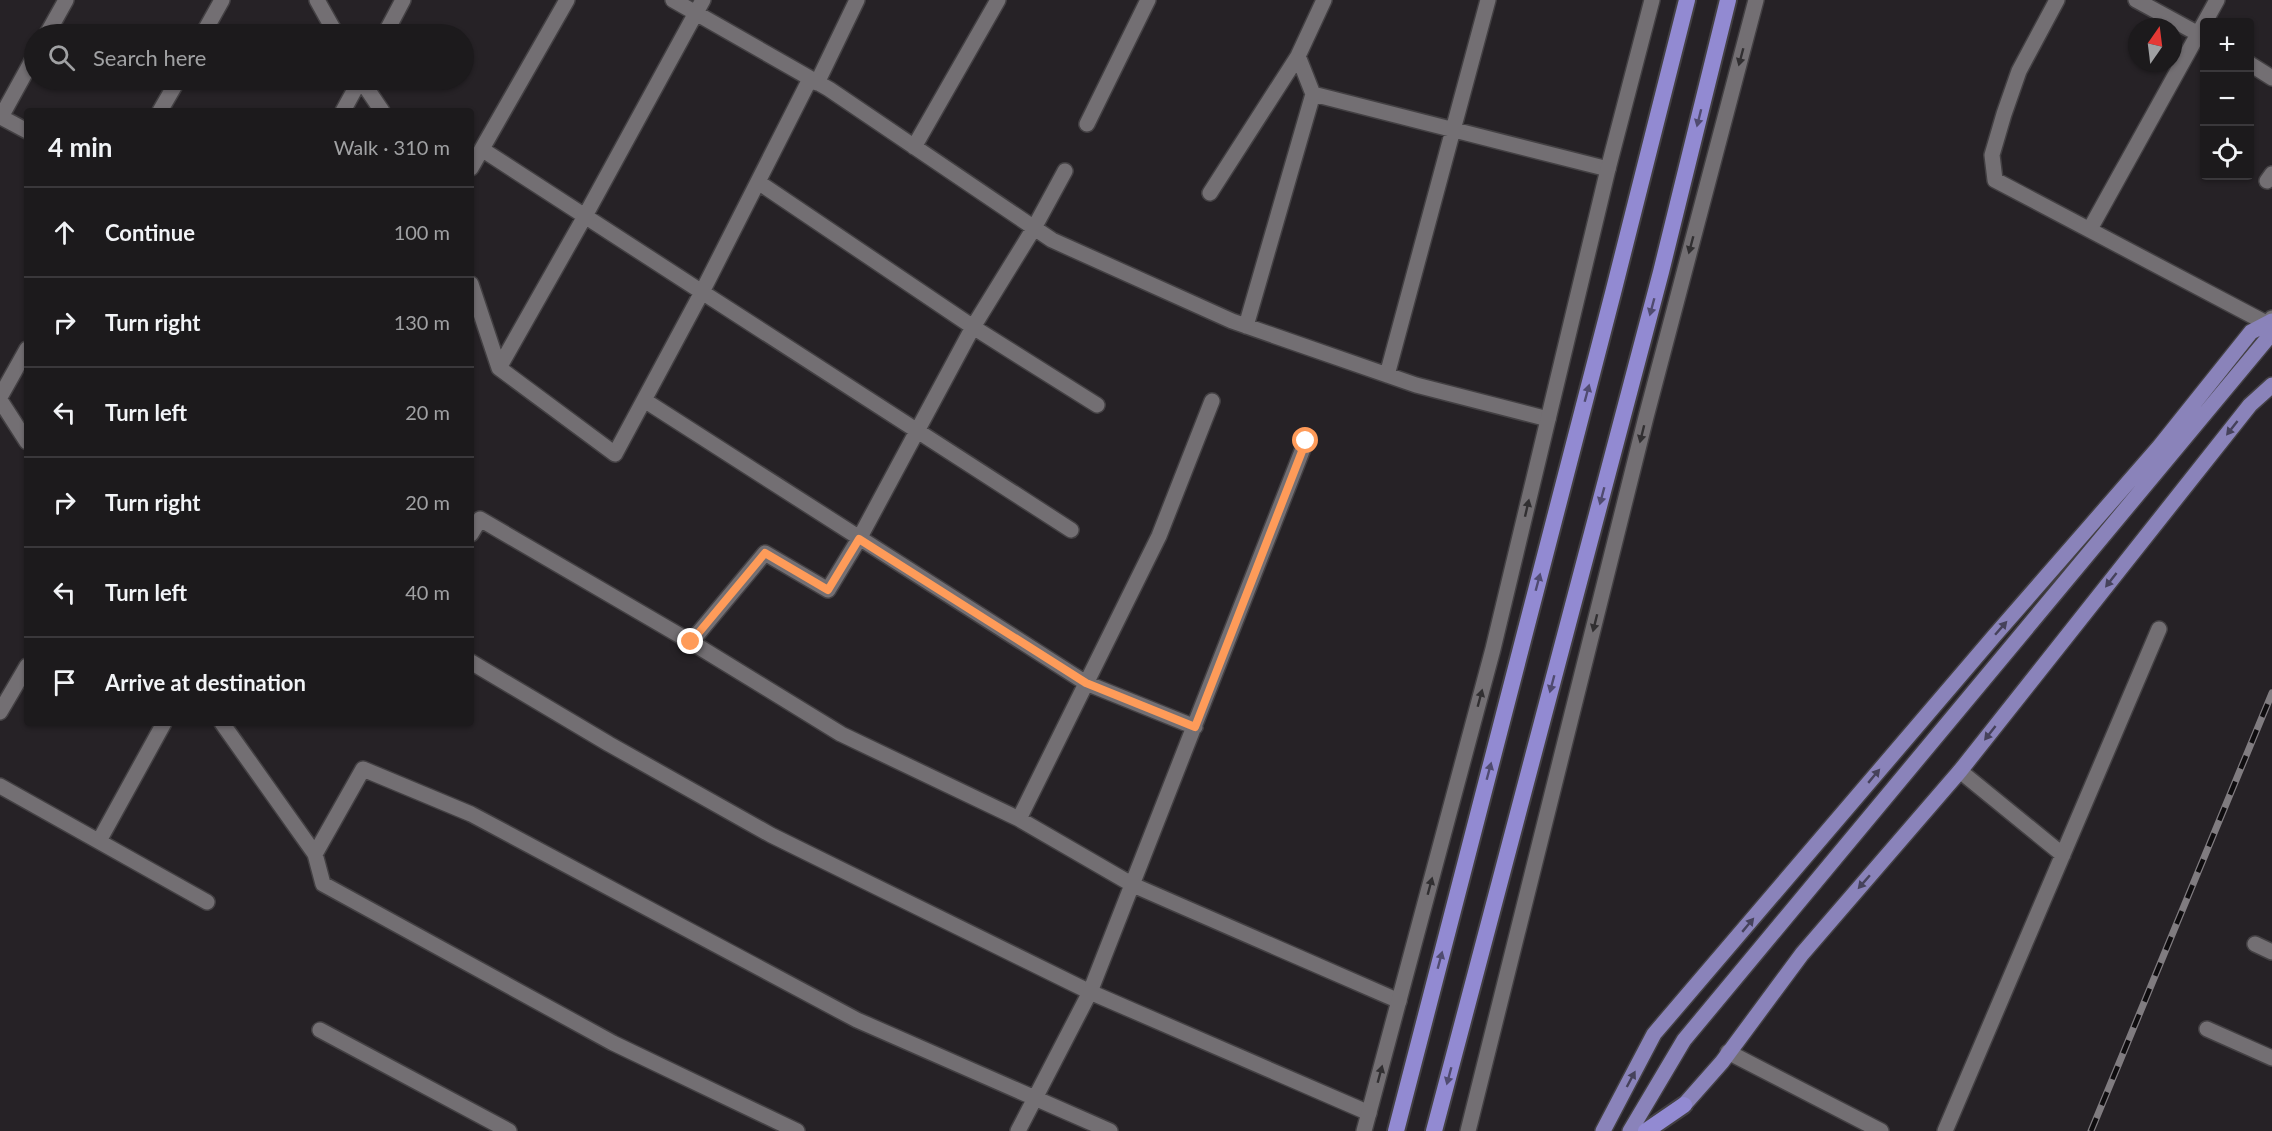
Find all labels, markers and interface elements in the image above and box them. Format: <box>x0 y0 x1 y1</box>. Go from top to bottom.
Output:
north arrow <box>2128 18 2182 72</box>
map controls <box>2200 18 2254 180</box>
button: + <box>2200 18 2254 72</box>
search box <box>24 24 474 90</box>
icon: search <box>45 41 78 74</box>
text: Search here <box>93 44 206 71</box>
one-way arrow <box>1736 48 1745 66</box>
button: − <box>2200 72 2254 126</box>
one-way arrow <box>1693 109 1703 127</box>
button: locate <box>2200 126 2254 180</box>
text: 4 min <box>48 131 112 163</box>
text: Walk · 310 m <box>334 135 450 159</box>
icon: ahead <box>48 216 81 249</box>
text: Continue <box>105 219 195 246</box>
text: 100 m <box>394 220 450 244</box>
one-way arrow <box>1686 236 1696 254</box>
one-way arrow <box>1646 298 1656 316</box>
icon: right <box>48 306 81 339</box>
text: Turn right <box>105 309 200 336</box>
text: 130 m <box>394 310 450 334</box>
one-way arrow <box>1583 384 1593 403</box>
icon: left <box>48 396 81 429</box>
text: Turn left <box>105 399 187 426</box>
text: 20 m <box>405 400 450 424</box>
one-way arrow <box>2226 420 2239 436</box>
one-way arrow <box>1636 425 1646 443</box>
route start <box>1292 427 1318 453</box>
icon: right <box>48 486 81 519</box>
one-way arrow <box>1596 487 1606 505</box>
text: Turn right <box>105 489 200 516</box>
text: 20 m <box>405 490 450 514</box>
one-way arrow <box>1522 499 1532 518</box>
one-way arrow <box>1534 573 1544 591</box>
one-way arrow <box>2105 573 2118 588</box>
icon: left <box>48 576 81 609</box>
text: Turn left <box>105 579 187 606</box>
text: 40 m <box>405 580 450 604</box>
one-way arrow <box>1589 614 1599 632</box>
one-way arrow <box>1994 621 2007 636</box>
route end <box>677 628 703 654</box>
icon: arrive <box>48 666 81 699</box>
text: Arrive at destination <box>105 669 306 696</box>
one-way arrow <box>1547 675 1556 693</box>
one-way arrow <box>1476 689 1486 707</box>
one-way arrow <box>1983 725 1996 741</box>
one-way arrow <box>1485 762 1495 780</box>
one-way arrow <box>1867 769 1880 784</box>
one-way arrow <box>1858 874 1871 889</box>
one-way arrow <box>1426 877 1435 895</box>
one-way arrow <box>1741 918 1754 933</box>
one-way arrow <box>1436 951 1446 969</box>
one-way arrow <box>1375 1065 1385 1084</box>
one-way arrow <box>1443 1067 1453 1086</box>
one-way arrow <box>1626 1071 1636 1088</box>

